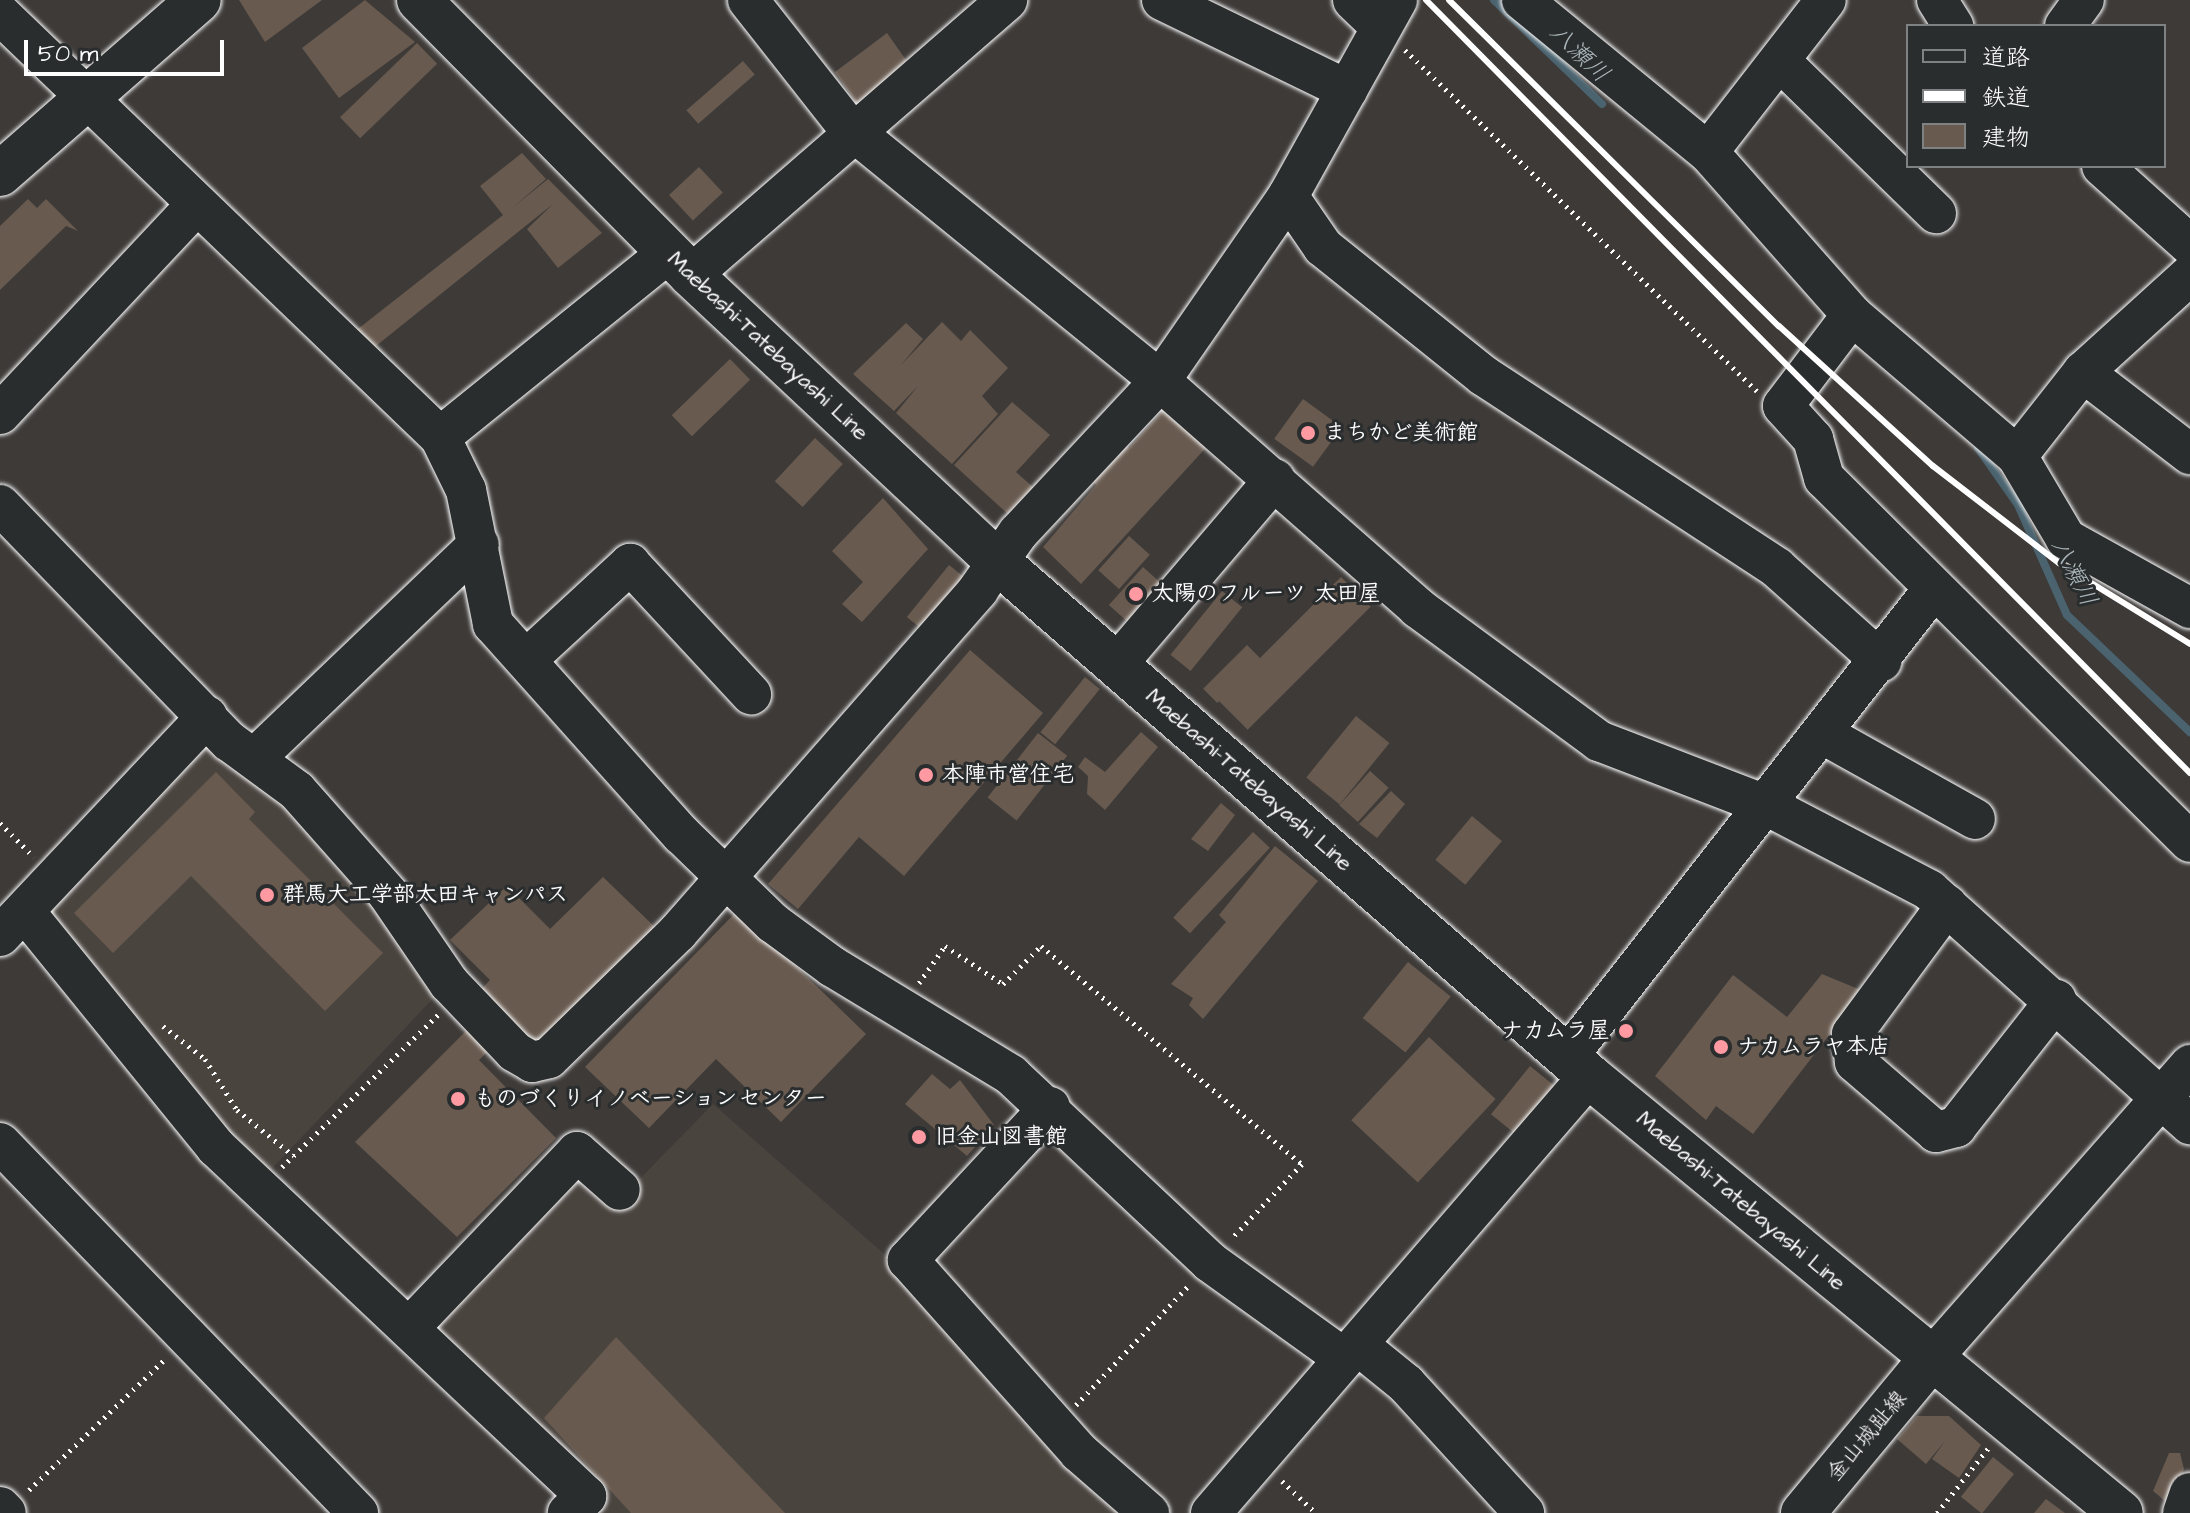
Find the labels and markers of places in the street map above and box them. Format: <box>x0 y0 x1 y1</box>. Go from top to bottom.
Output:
place label: まちかど美術館 <box>1324 420 1478 446</box>
marker: まちかど美術館 <box>1299 424 1317 442</box>
place label: 太陽のフルーツ 太田屋 <box>1152 581 1382 607</box>
marker: 太陽のフルーツ 太田屋 <box>1127 585 1145 603</box>
place label: 本陣市営住宅 <box>942 762 1074 788</box>
marker: 本陣市営住宅 <box>917 766 935 784</box>
place label: 群馬大工学部太田キャンパス <box>283 882 569 908</box>
marker: 群馬大工学部太田キャンパス <box>258 886 276 904</box>
place label: ナカムラ屋 <box>1500 1018 1610 1044</box>
marker: ナカムラ屋 <box>1617 1022 1635 1040</box>
place label: ナカムラヤ本店 <box>1737 1034 1891 1060</box>
marker: ナカムラヤ本店 <box>1712 1038 1730 1056</box>
place label: ものづくりイノベーションセンター <box>474 1086 826 1112</box>
marker: ものづくりイノベーションセンター <box>449 1090 467 1108</box>
place label: 旧金山図書館 <box>935 1124 1067 1150</box>
marker: 旧金山図書館 <box>910 1128 928 1146</box>

